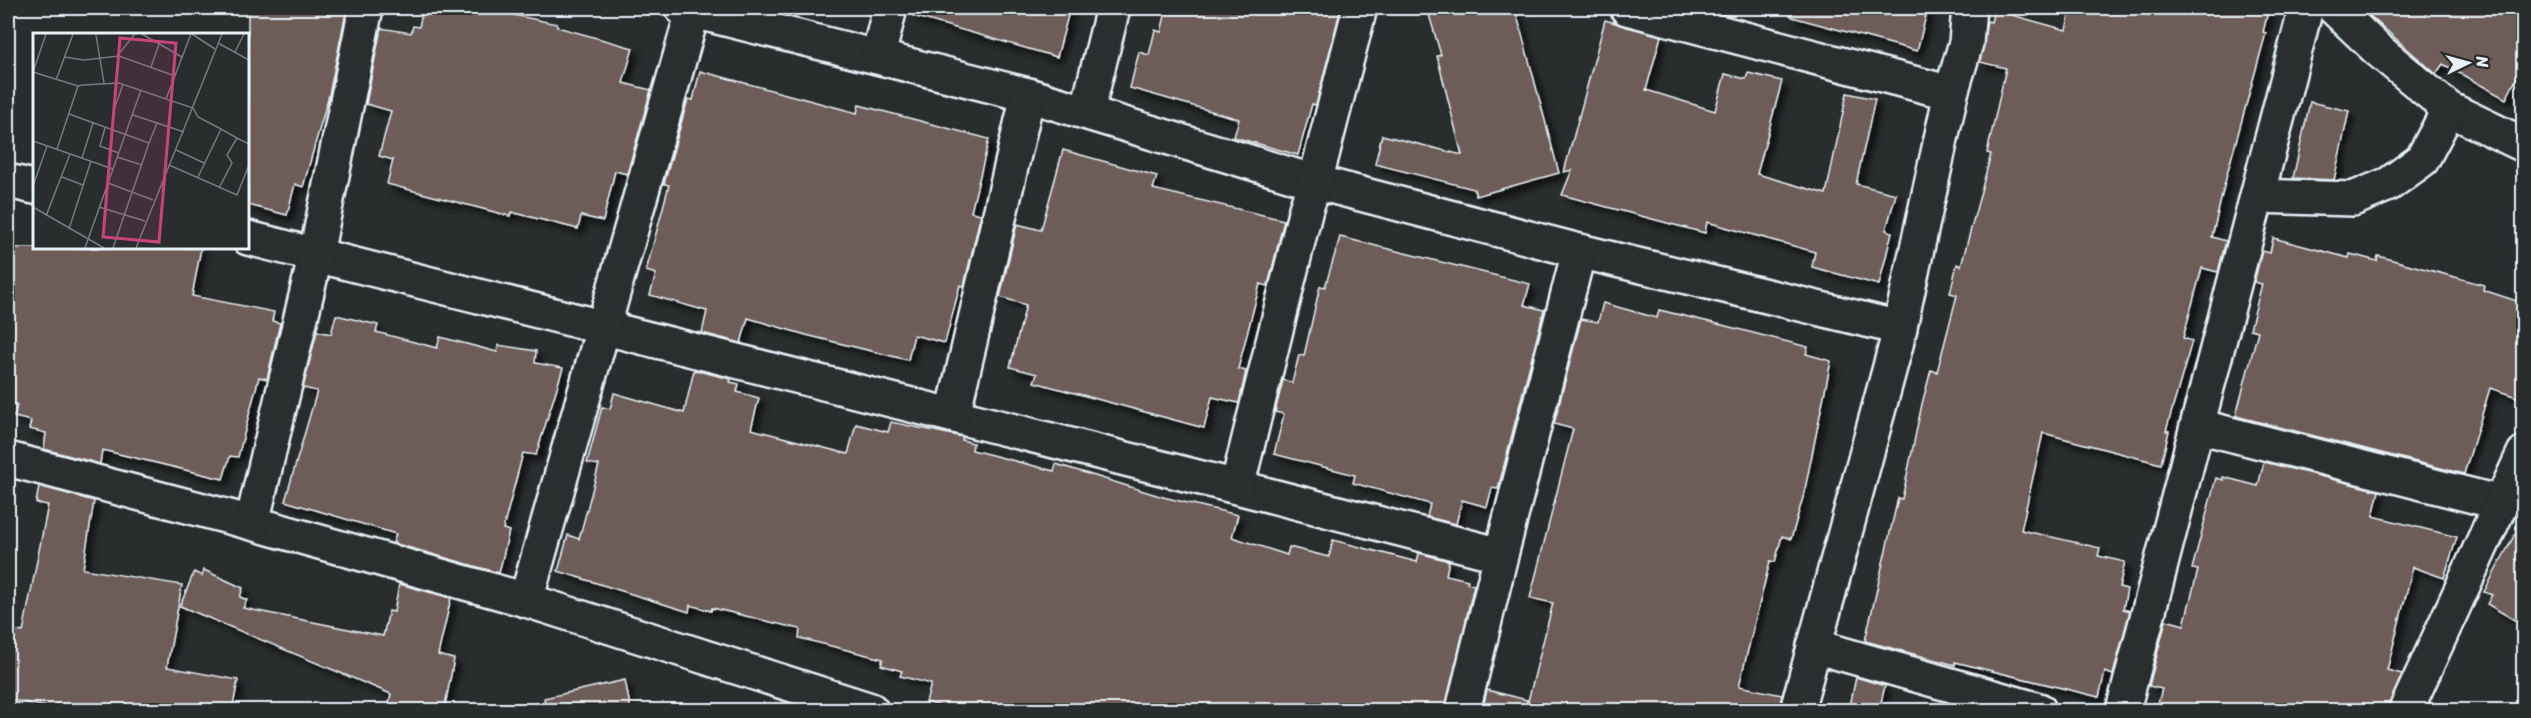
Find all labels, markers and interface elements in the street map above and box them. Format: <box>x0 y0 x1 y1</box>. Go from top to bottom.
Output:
inset map <box>33 33 249 249</box>
north arrow <box>2438 33 2498 93</box>
text: N <box>2467 54 2497 69</box>

